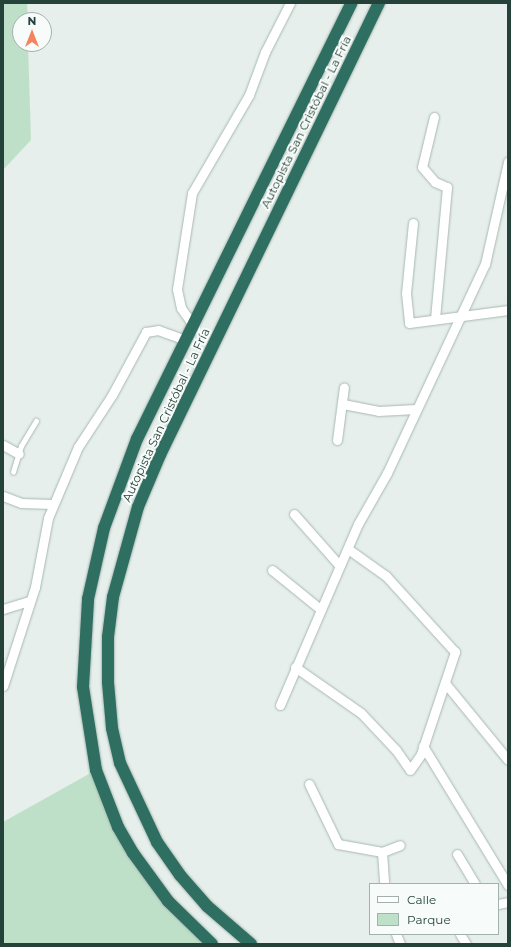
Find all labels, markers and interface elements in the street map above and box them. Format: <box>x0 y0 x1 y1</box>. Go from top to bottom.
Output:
north arrow <box>12 12 52 52</box>
text: N <box>28 14 36 28</box>
street label: Autopista San Cristóbal - La Fría <box>258 33 354 211</box>
street label: Autopista San Cristóbal - La Fría <box>119 326 213 504</box>
legend <box>369 883 499 935</box>
text: Calle <box>407 892 436 907</box>
text: Parque <box>407 912 451 927</box>

